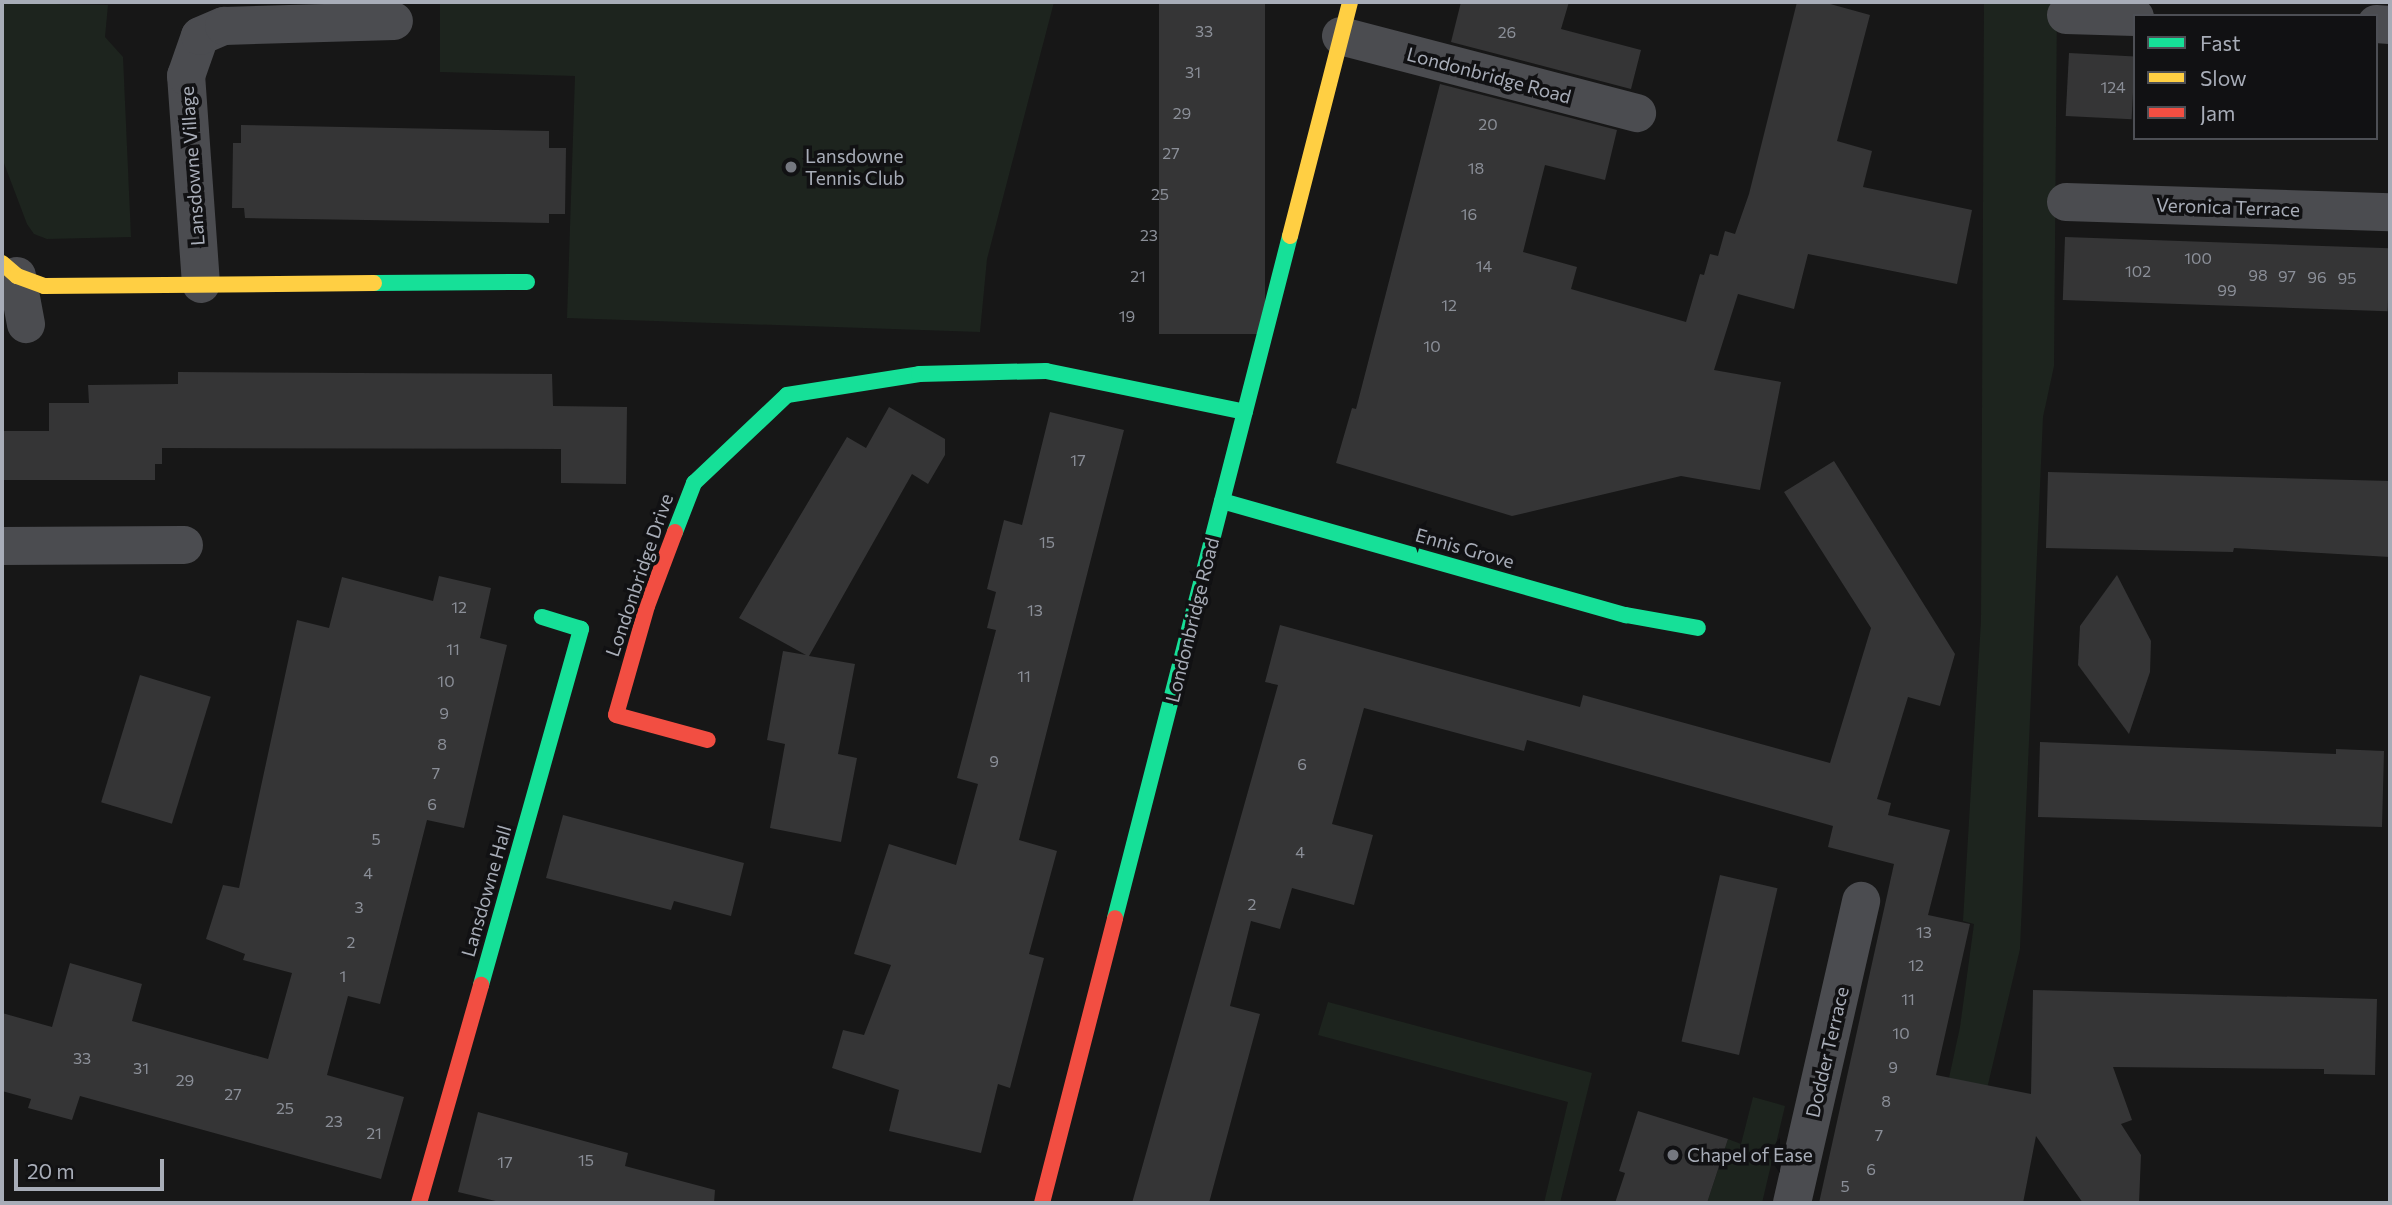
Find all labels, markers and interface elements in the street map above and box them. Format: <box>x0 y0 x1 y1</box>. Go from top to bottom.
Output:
legend <box>2133 14 2378 140</box>
house number: 33 <box>1195 21 1213 41</box>
house number: 26 <box>1498 22 1516 42</box>
text: Fast <box>2200 30 2241 55</box>
street label: Londonbridge Road <box>1404 42 1574 108</box>
house number: 31 <box>1185 62 1201 82</box>
text: Slow <box>2200 65 2247 90</box>
house number: 124 <box>2100 77 2126 97</box>
street label: Lansdowne Village <box>175 86 209 246</box>
text: Jam <box>2200 100 2235 125</box>
house number: 29 <box>1173 103 1191 123</box>
house number: 20 <box>1478 114 1498 134</box>
house number: 27 <box>1162 143 1180 163</box>
place label: Lansdowne Tennis Club <box>805 145 904 189</box>
house number: 18 <box>1468 158 1484 178</box>
marker: Lansdowne Tennis Club <box>783 159 799 175</box>
house number: 25 <box>1151 184 1169 204</box>
street label: Veronica Terrace <box>2156 193 2300 221</box>
house number: 16 <box>1461 204 1477 224</box>
house number: 23 <box>1140 225 1158 245</box>
house number: 100 <box>2184 248 2212 268</box>
house number: 14 <box>1476 256 1492 276</box>
house number: 102 <box>2125 261 2151 281</box>
house number: 98 <box>2248 265 2268 285</box>
house number: 21 <box>1130 266 1146 286</box>
house number: 97 <box>2278 266 2296 286</box>
house number: 96 <box>2307 267 2327 287</box>
house number: 95 <box>2338 268 2356 288</box>
house number: 99 <box>2217 280 2237 300</box>
house number: 12 <box>1441 295 1457 315</box>
house number: 19 <box>1119 306 1135 326</box>
house number: 10 <box>1423 336 1441 356</box>
house number: 17 <box>1070 450 1086 470</box>
street label: Londonbridge Drive <box>600 491 678 659</box>
street label: Ennis Grove <box>1413 523 1517 573</box>
house number: 15 <box>1039 532 1055 552</box>
street label: Londonbridge Road <box>1160 535 1224 705</box>
house number: 12 <box>451 597 467 617</box>
house number: 13 <box>1027 600 1043 620</box>
house number: 11 <box>446 639 460 659</box>
house number: 11 <box>1017 666 1031 686</box>
house number: 10 <box>437 671 455 691</box>
house number: 9 <box>439 703 449 723</box>
house number: 8 <box>437 734 447 754</box>
house number: 9 <box>989 751 999 771</box>
house number: 6 <box>1297 754 1307 774</box>
house number: 7 <box>432 763 440 783</box>
house number: 6 <box>427 794 437 814</box>
street label: Lansdowne Hall <box>456 823 516 959</box>
house number: 5 <box>371 829 381 849</box>
house number: 4 <box>1295 842 1305 862</box>
house number: 4 <box>363 863 373 883</box>
house number: 2 <box>1248 894 1256 914</box>
house number: 3 <box>354 897 364 917</box>
house number: 13 <box>1916 922 1932 942</box>
house number: 2 <box>347 932 355 952</box>
house number: 12 <box>1908 955 1924 975</box>
house number: 1 <box>340 966 346 986</box>
street label: Dodder Terrace <box>1801 984 1853 1120</box>
house number: 11 <box>1901 989 1915 1009</box>
house number: 10 <box>1892 1023 1910 1043</box>
house number: 33 <box>73 1048 91 1068</box>
house number: 9 <box>1888 1057 1898 1077</box>
house number: 31 <box>133 1058 149 1078</box>
house number: 29 <box>176 1070 194 1090</box>
house number: 27 <box>224 1084 242 1104</box>
house number: 8 <box>1881 1091 1891 1111</box>
house number: 25 <box>276 1098 294 1118</box>
house number: 23 <box>325 1111 343 1131</box>
house number: 21 <box>366 1123 382 1143</box>
house number: 7 <box>1875 1125 1883 1145</box>
place label: Chapel of Ease <box>1687 1144 1813 1166</box>
scale bar <box>18 1146 168 1190</box>
marker: Chapel of Ease <box>1665 1147 1681 1163</box>
house number: 15 <box>578 1150 594 1170</box>
house number: 17 <box>497 1152 513 1172</box>
text: 20 m <box>27 1158 75 1183</box>
house number: 6 <box>1866 1159 1876 1179</box>
house number: 5 <box>1840 1176 1850 1196</box>

